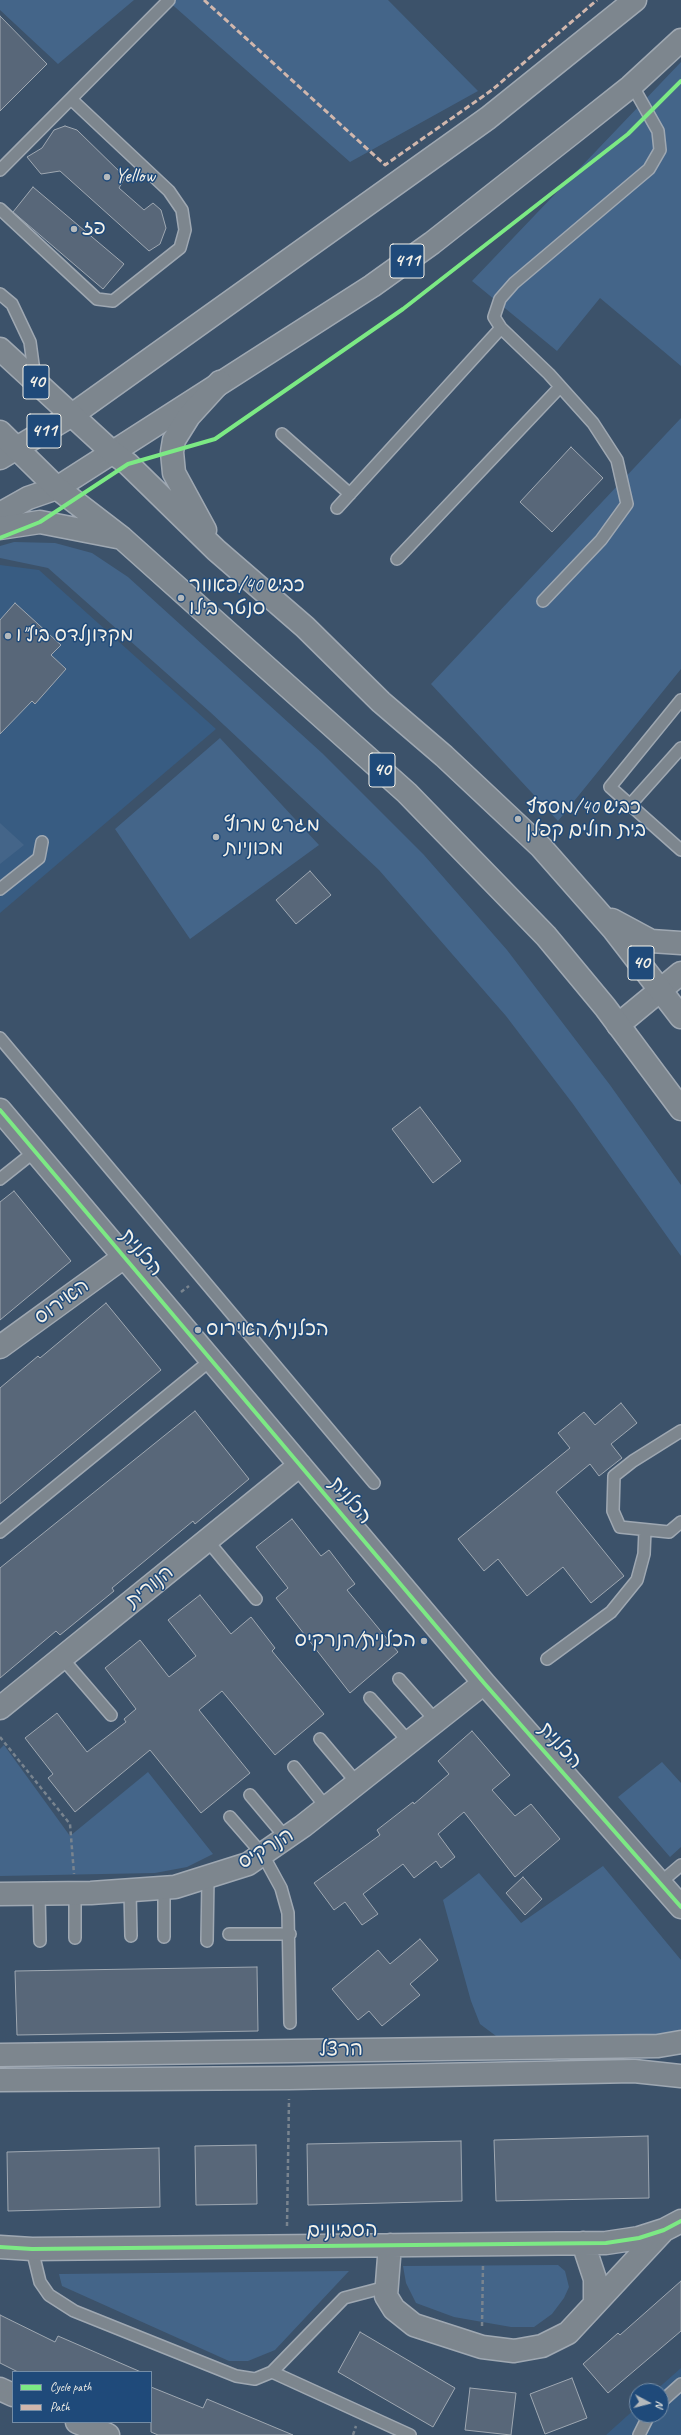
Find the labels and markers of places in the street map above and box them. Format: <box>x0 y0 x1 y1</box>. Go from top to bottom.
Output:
place label: Yellow <box>115 165 155 189</box>
marker: Yellow <box>102 172 112 182</box>
place label: פז <box>82 217 106 241</box>
marker: פז <box>69 224 79 234</box>
place label: כביש 40/פאוור סנטר בילו <box>189 574 305 621</box>
marker: כביש 40/פאוור סנטר בילו <box>176 593 186 603</box>
place label: מקדונלדס ביל"ו <box>16 624 133 648</box>
marker: מקדונלדס ביל"ו <box>3 631 13 641</box>
place label: כביש 40/מסעף בית חולים קפלן <box>526 796 646 843</box>
place label: מגרש מרוץ מכוניות <box>224 814 320 861</box>
marker: כביש 40/מסעף בית חולים קפלן <box>513 814 523 824</box>
marker: מגרש מרוץ מכוניות <box>211 832 221 842</box>
place label: הכלנית/האירוס <box>206 1318 329 1342</box>
marker: הכלנית/האירוס <box>193 1325 203 1335</box>
place label: הכלנית/הנרקיס <box>295 1629 416 1653</box>
marker: הכלנית/הנרקיס <box>419 1636 429 1646</box>

